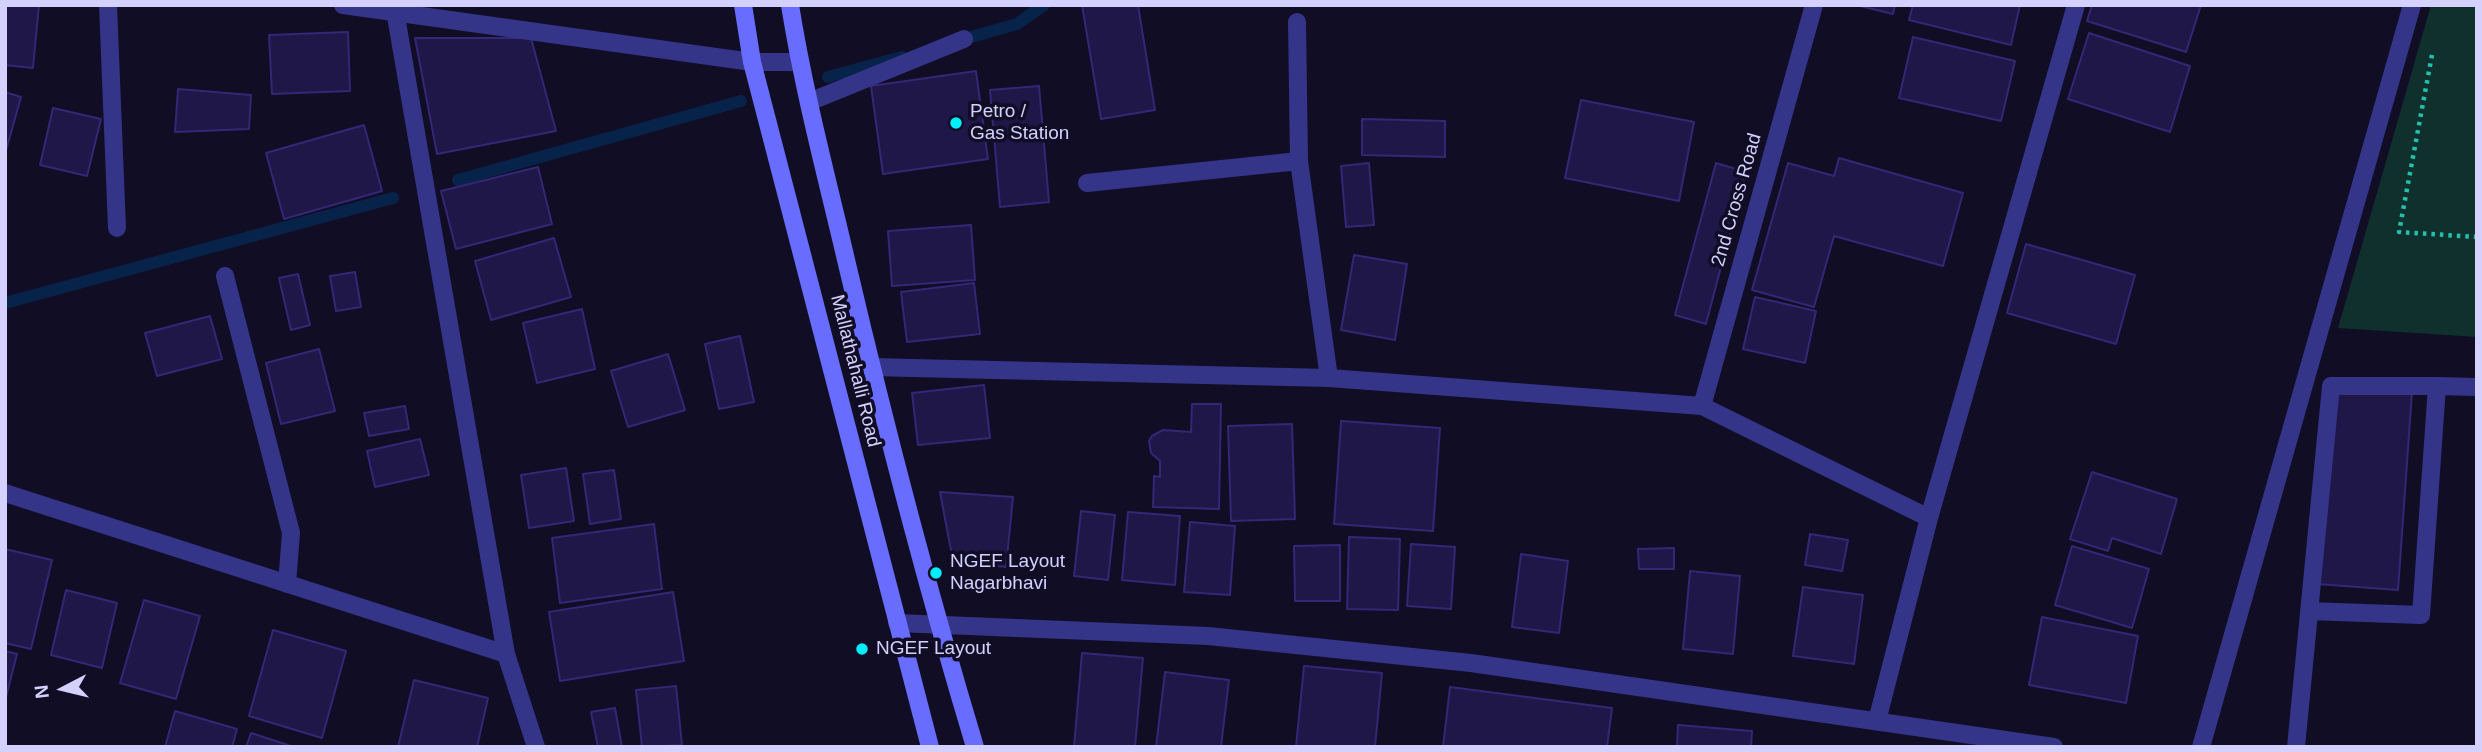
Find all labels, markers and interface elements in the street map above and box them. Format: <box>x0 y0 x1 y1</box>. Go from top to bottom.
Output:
place label: Petro / Gas Station <box>970 101 1069 145</box>
marker: Petro / Gas Station <box>948 115 964 131</box>
street label: 2nd Cross Road <box>1707 131 1767 269</box>
street label: Mallathahalli Road <box>825 292 885 450</box>
place label: NGEF Layout Nagarbhavi <box>950 551 1065 595</box>
marker: NGEF Layout Nagarbhavi <box>928 565 944 581</box>
place label: NGEF Layout <box>876 638 991 660</box>
marker: NGEF Layout <box>854 641 870 657</box>
north arrow <box>28 654 98 724</box>
text: N <box>30 684 53 700</box>

